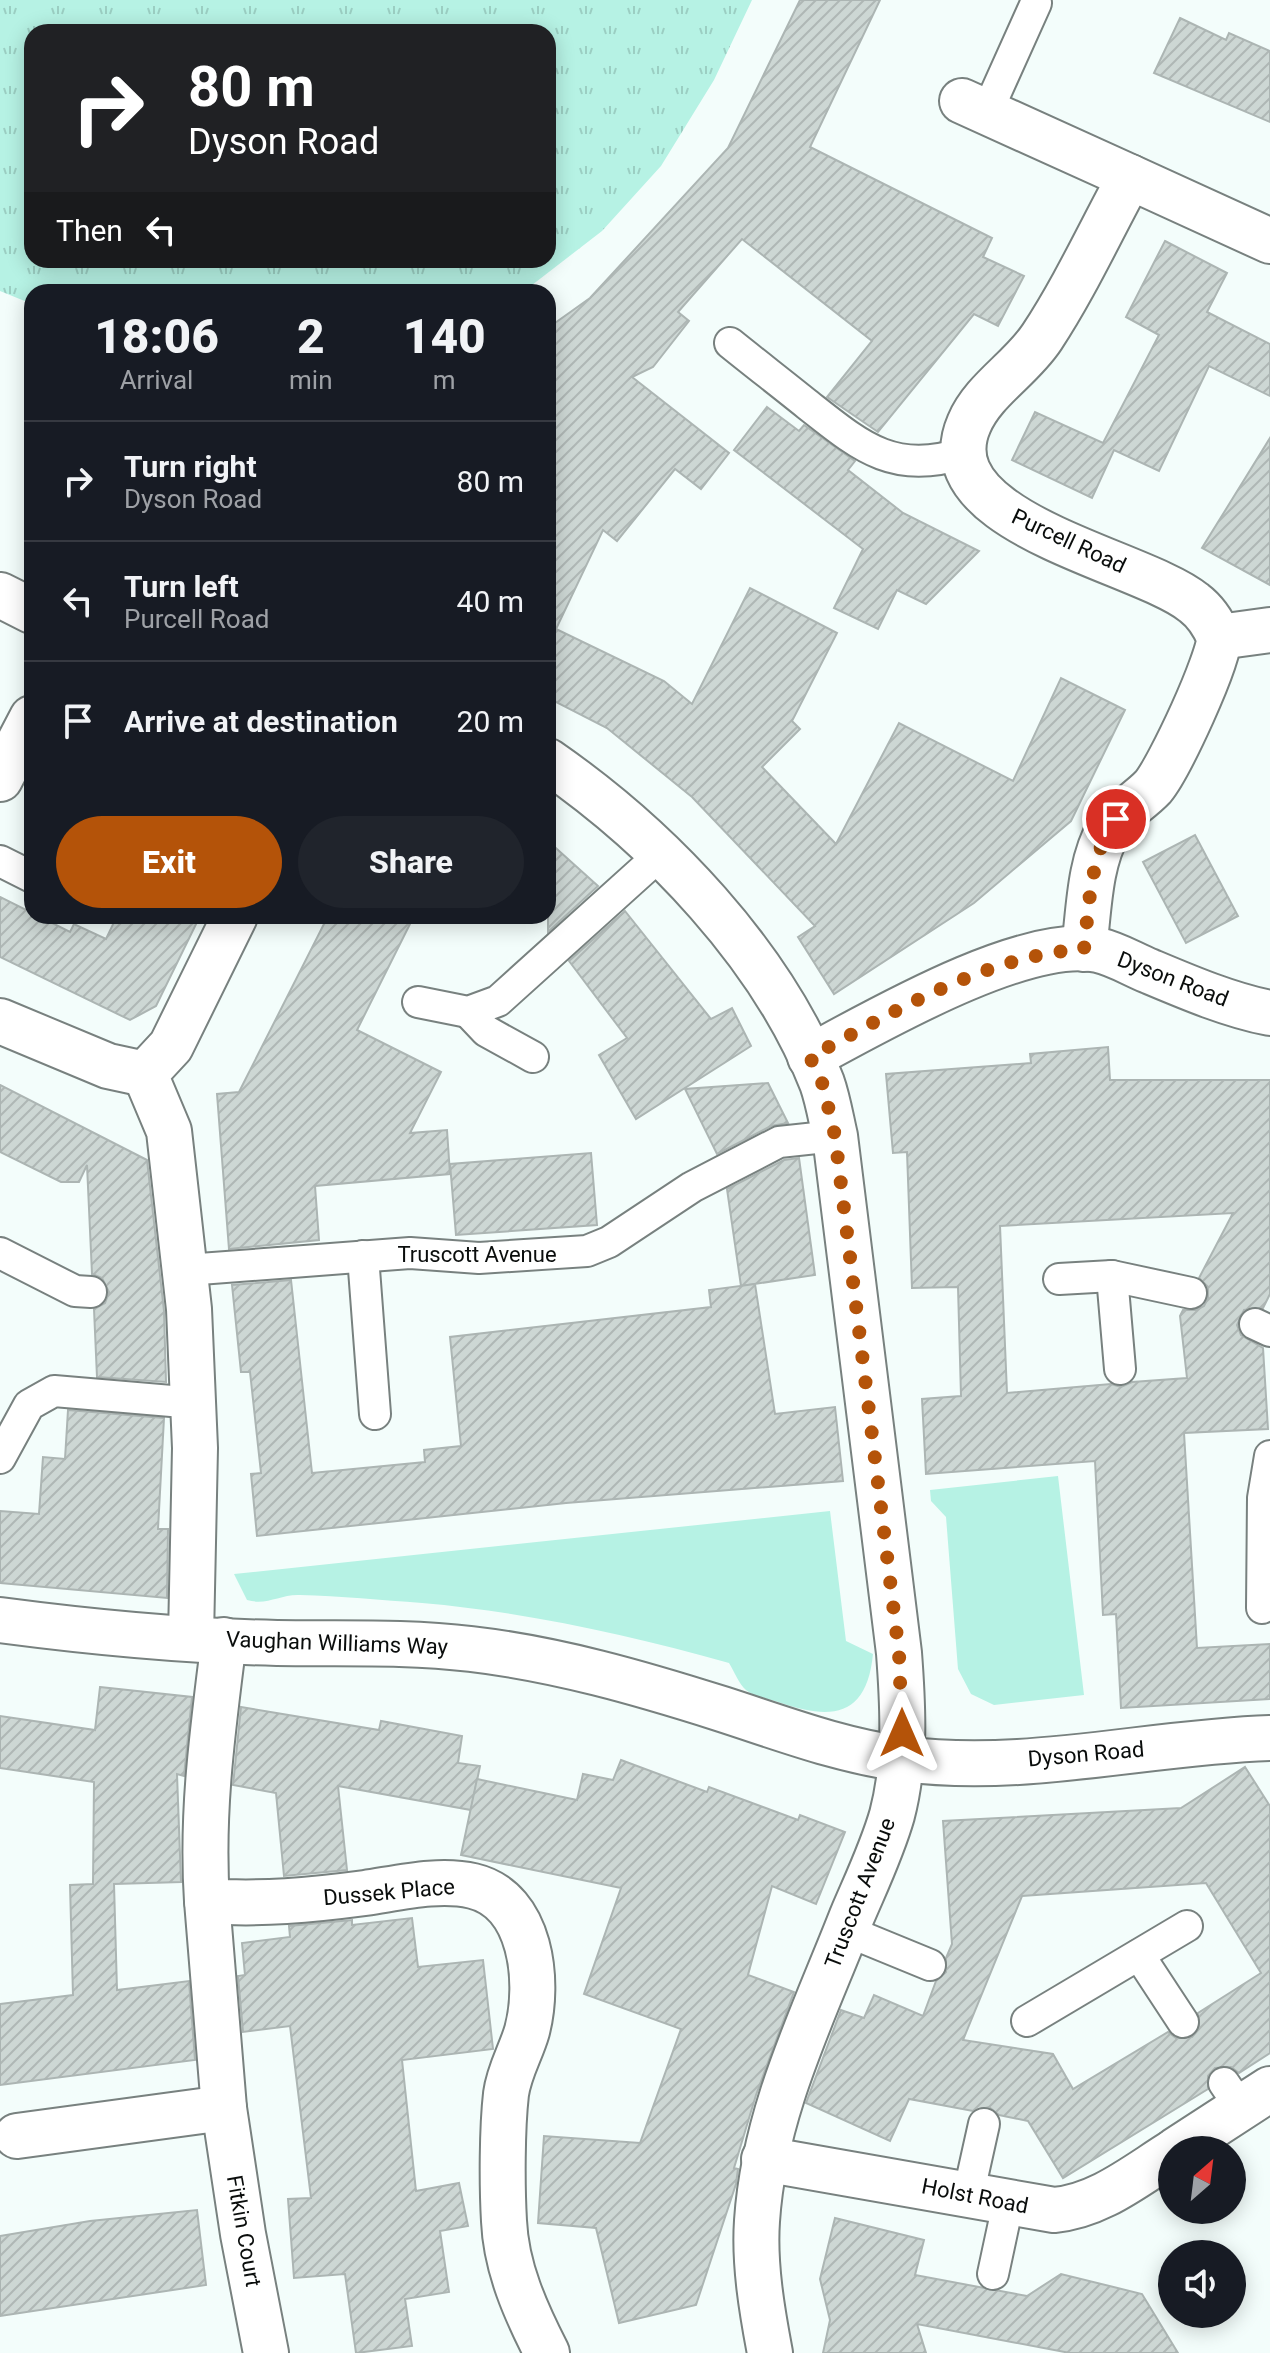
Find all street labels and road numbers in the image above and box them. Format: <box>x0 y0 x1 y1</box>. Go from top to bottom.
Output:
street label: Purcell Road <box>1008 504 1130 578</box>
street label: Dyson Road <box>1114 946 1232 1012</box>
street label: Truscott Avenue <box>397 1242 557 1267</box>
street label: Vaughan Williams Way <box>226 1627 449 1659</box>
street label: Dyson Road <box>1027 1736 1145 1772</box>
street label: Truscott Avenue <box>820 1814 900 1972</box>
street label: Dussek Place <box>322 1874 456 1910</box>
street label: Fitkin Court <box>222 2173 266 2289</box>
street label: Holst Road <box>920 2173 1030 2219</box>

